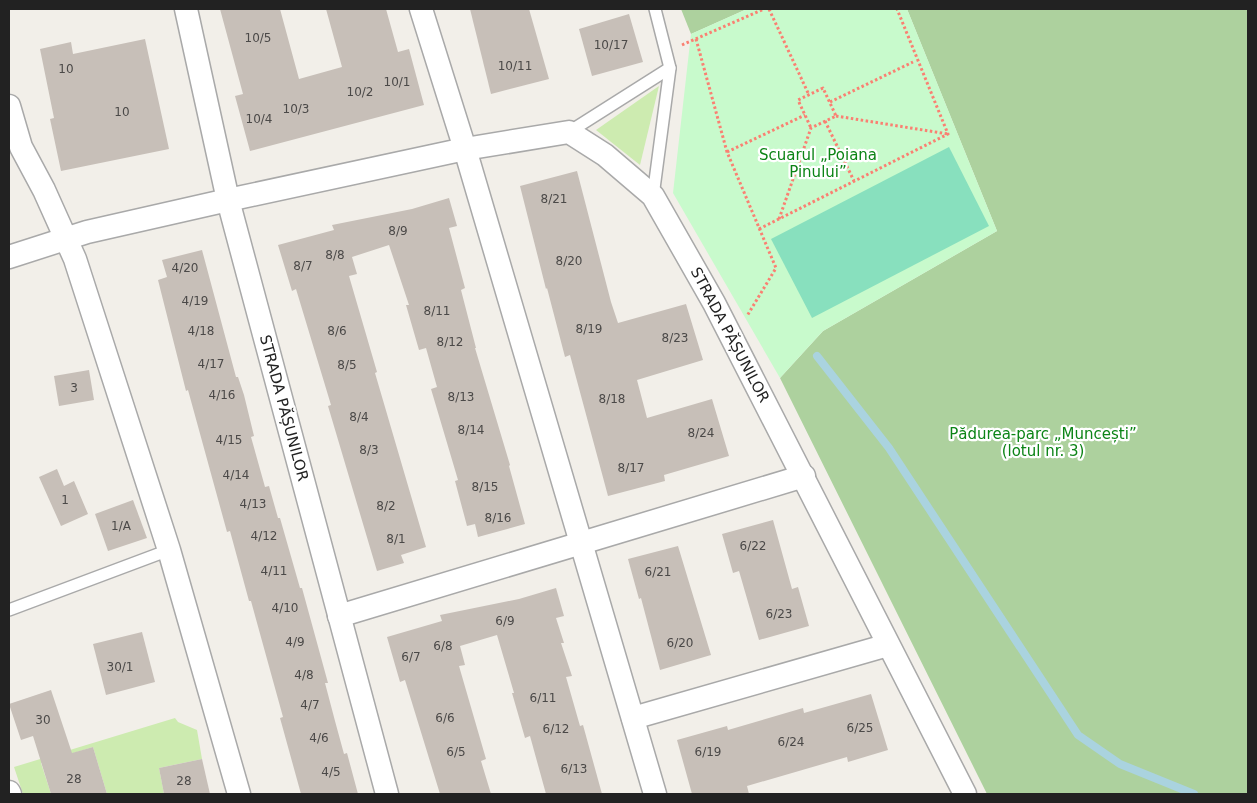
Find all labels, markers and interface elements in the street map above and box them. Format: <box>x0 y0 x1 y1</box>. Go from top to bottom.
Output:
house number: 10/5 <box>245 31 271 45</box>
house number: 10/17 <box>594 38 628 52</box>
house number: 10/11 <box>498 59 532 73</box>
house number: 10 <box>58 62 74 76</box>
house number: 10/1 <box>384 75 410 89</box>
house number: 10/2 <box>347 85 373 99</box>
house number: 10/3 <box>283 102 309 116</box>
house number: 10 <box>114 105 130 119</box>
house number: 10/4 <box>246 112 272 126</box>
park label: Scuarul „Poiana Pinului” <box>759 146 877 181</box>
house number: 8/21 <box>541 192 567 206</box>
house number: 8/9 <box>388 224 408 238</box>
house number: 8/8 <box>325 248 345 262</box>
house number: 8/20 <box>556 254 582 268</box>
house number: 8/7 <box>293 259 313 273</box>
house number: 4/20 <box>172 261 198 275</box>
street label: STRADA PĂȘUNILOR <box>687 264 774 406</box>
house number: 4/19 <box>182 294 208 308</box>
house number: 8/11 <box>424 304 450 318</box>
house number: 8/19 <box>576 322 602 336</box>
house number: 4/18 <box>188 324 214 338</box>
house number: 8/6 <box>327 324 347 338</box>
house number: 8/23 <box>662 331 688 345</box>
street label: STRADA PĂȘUNILOR <box>256 333 313 483</box>
house number: 8/12 <box>437 335 463 349</box>
house number: 4/17 <box>198 357 224 371</box>
house number: 8/5 <box>337 358 357 372</box>
house number: 3 <box>70 381 78 395</box>
house number: 4/16 <box>209 388 235 402</box>
house number: 8/13 <box>448 390 474 404</box>
house number: 8/18 <box>599 392 625 406</box>
house number: 8/4 <box>349 410 369 424</box>
house number: 8/14 <box>458 423 484 437</box>
park label: Pădurea-parc „Muncești” (lotul nr. 3) <box>949 425 1137 460</box>
house number: 8/24 <box>688 426 714 440</box>
house number: 4/15 <box>216 433 242 447</box>
house number: 8/3 <box>359 443 379 457</box>
house number: 8/17 <box>618 461 644 475</box>
house number: 4/14 <box>223 468 249 482</box>
house number: 8/15 <box>472 480 498 494</box>
house number: 1 <box>61 493 69 507</box>
house number: 4/13 <box>240 497 266 511</box>
house number: 8/2 <box>376 499 396 513</box>
house number: 8/16 <box>485 511 511 525</box>
house number: 1/A <box>111 519 132 533</box>
house number: 4/12 <box>251 529 277 543</box>
house number: 8/1 <box>386 532 406 546</box>
house number: 6/22 <box>740 539 766 553</box>
house number: 4/11 <box>261 564 287 578</box>
house number: 6/21 <box>645 565 671 579</box>
house number: 4/10 <box>272 601 298 615</box>
house number: 6/23 <box>766 607 792 621</box>
house number: 6/9 <box>495 614 515 628</box>
house number: 4/9 <box>285 635 305 649</box>
house number: 6/20 <box>667 636 693 650</box>
house number: 6/8 <box>433 639 453 653</box>
house number: 6/7 <box>401 650 421 664</box>
house number: 30/1 <box>107 660 133 674</box>
house number: 4/8 <box>294 668 314 682</box>
house number: 6/11 <box>530 691 556 705</box>
house number: 4/7 <box>300 698 320 712</box>
house number: 6/6 <box>435 711 455 725</box>
house number: 30 <box>35 713 51 727</box>
house number: 6/25 <box>847 721 873 735</box>
house number: 6/12 <box>543 722 569 736</box>
house number: 4/6 <box>309 731 329 745</box>
house number: 6/24 <box>778 735 804 749</box>
house number: 6/5 <box>446 745 466 759</box>
house number: 6/19 <box>695 745 721 759</box>
house number: 6/13 <box>561 762 587 776</box>
house number: 4/5 <box>321 765 341 779</box>
house number: 28 <box>66 772 82 786</box>
house number: 28 <box>176 774 192 788</box>

